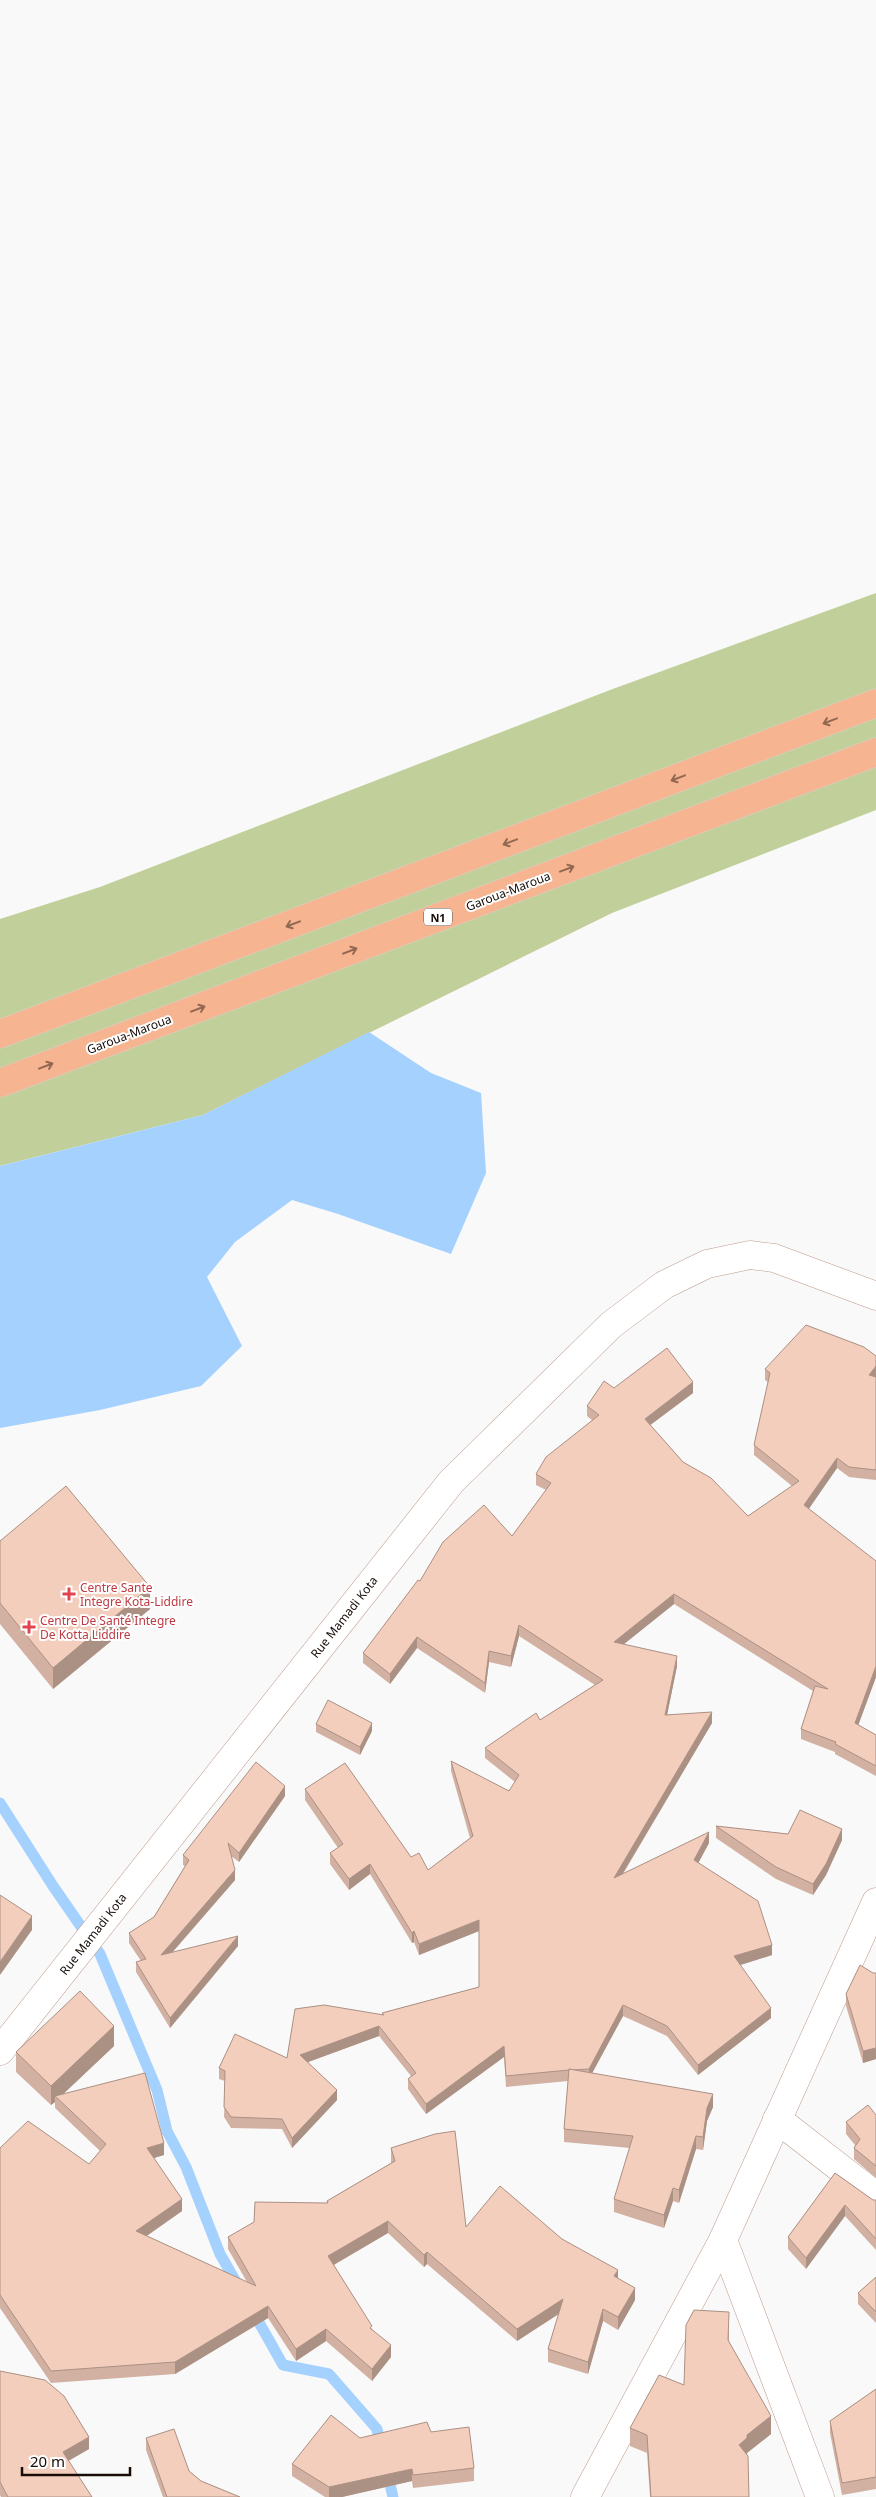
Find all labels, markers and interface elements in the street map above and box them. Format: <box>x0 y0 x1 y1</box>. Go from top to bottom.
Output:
one-way arrow <box>823 717 839 726</box>
one-way arrow <box>671 774 687 783</box>
one-way arrow <box>503 838 518 847</box>
one-way arrow <box>559 863 574 873</box>
street label: Garoua-Maroua <box>463 867 553 915</box>
road number: N1 <box>424 909 452 926</box>
one-way arrow <box>285 920 301 929</box>
one-way arrow <box>341 946 357 955</box>
one-way arrow <box>190 1003 205 1012</box>
street label: Garoua-Maroua <box>84 1010 174 1058</box>
one-way arrow <box>37 1061 53 1070</box>
street label: Rue Mamadi Kota <box>307 1572 381 1662</box>
place label: Centre Sante Integre Kota-Liddire <box>80 1579 193 1610</box>
marker: Centre Sante Integre Kota-Liddire <box>62 1587 76 1601</box>
place label: Centre De Santé Integre De Kotta Liddire <box>40 1612 176 1643</box>
marker: Centre De Santé Integre De Kotta Liddire <box>22 1620 36 1634</box>
street label: Rue Mamadi Kota <box>56 1889 130 1979</box>
scale bar <box>22 2444 130 2476</box>
text: 20 m <box>30 2451 65 2471</box>

